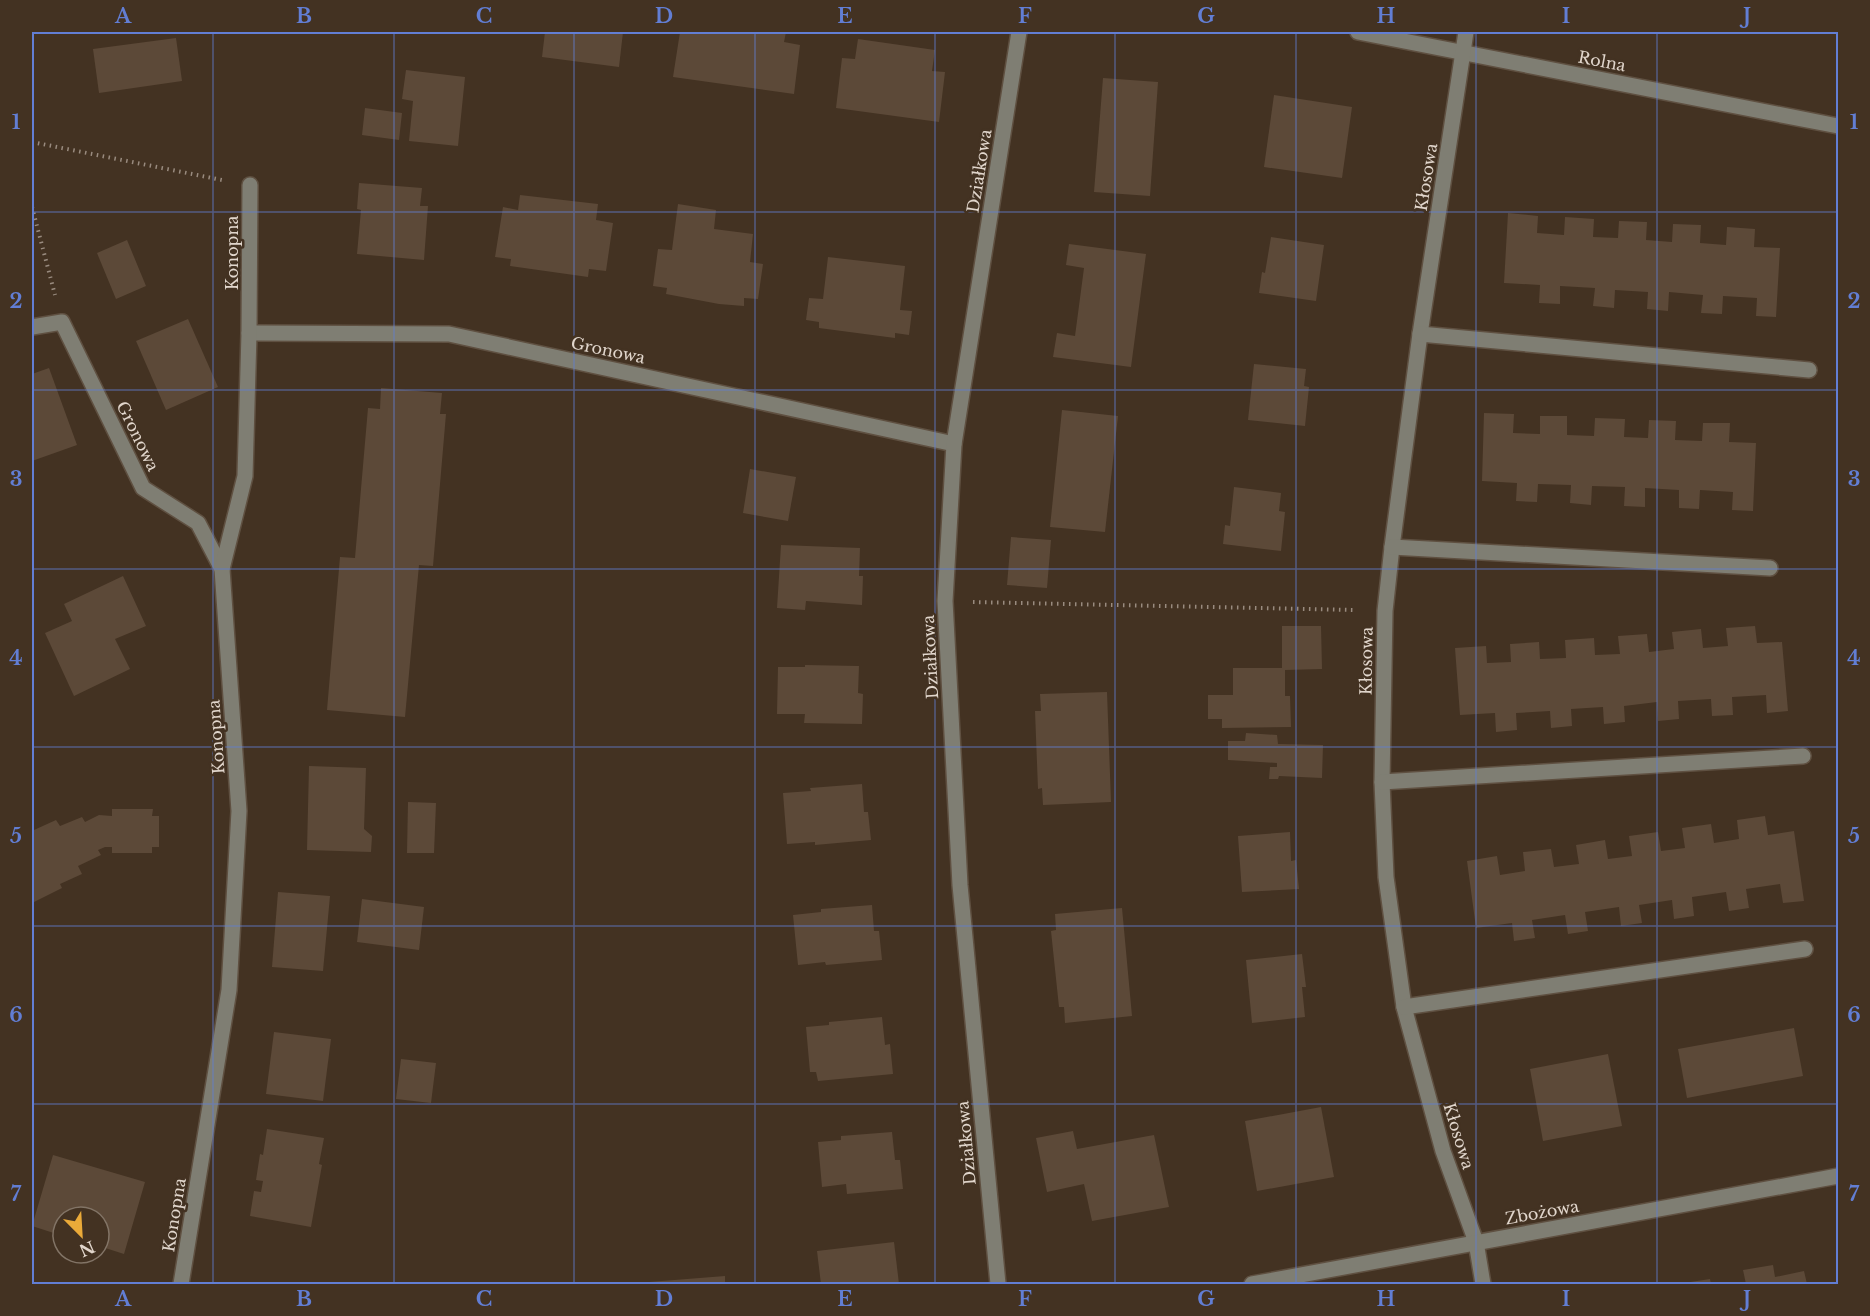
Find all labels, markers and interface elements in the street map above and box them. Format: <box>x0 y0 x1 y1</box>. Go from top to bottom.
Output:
text: A <box>114 4 132 28</box>
text: B <box>296 4 312 28</box>
text: C <box>476 4 492 28</box>
text: D <box>655 4 673 28</box>
text: E <box>837 4 853 28</box>
text: F <box>1018 4 1032 28</box>
text: G <box>1197 4 1215 28</box>
text: H <box>1377 4 1396 28</box>
text: I <box>1562 4 1570 28</box>
text: J <box>1739 4 1751 28</box>
street label: Rolna <box>1577 47 1628 75</box>
text: 1 <box>12 110 21 134</box>
text: 1 <box>1850 110 1859 134</box>
street label: Działkowa <box>963 128 995 214</box>
street label: Kłosowa <box>1411 142 1441 212</box>
street label: Konopna <box>222 216 242 290</box>
text: 2 <box>9 289 23 313</box>
text: 2 <box>1847 289 1861 313</box>
street label: Gronowa <box>569 332 647 368</box>
street label: Gronowa <box>112 398 164 474</box>
text: 3 <box>10 467 22 491</box>
text: 3 <box>1848 467 1860 491</box>
street label: Działkowa <box>918 614 942 700</box>
street label: Kłosowa <box>1355 627 1377 695</box>
text: 4 <box>9 646 23 670</box>
text: 4 <box>1847 646 1861 670</box>
street label: Konopna <box>203 699 229 775</box>
text: 5 <box>10 824 22 848</box>
text: 5 <box>1848 824 1860 848</box>
text: 6 <box>9 1003 23 1027</box>
text: 6 <box>1847 1003 1861 1027</box>
street label: Działkowa <box>952 1100 980 1186</box>
street label: Kłosowa <box>1439 1100 1479 1172</box>
street label: Konopna <box>158 1176 190 1253</box>
text: 7 <box>11 1182 22 1206</box>
text: 7 <box>1849 1182 1860 1206</box>
street label: Zbożowa <box>1504 1196 1581 1228</box>
north arrow <box>51 1205 111 1265</box>
text: N <box>76 1237 98 1261</box>
text: A <box>114 1287 132 1311</box>
text: B <box>296 1287 312 1311</box>
text: C <box>476 1287 492 1311</box>
text: D <box>655 1287 673 1311</box>
text: E <box>837 1287 853 1311</box>
text: F <box>1018 1287 1032 1311</box>
text: G <box>1197 1287 1215 1311</box>
text: H <box>1377 1287 1396 1311</box>
text: I <box>1562 1287 1570 1311</box>
text: J <box>1739 1287 1751 1311</box>

